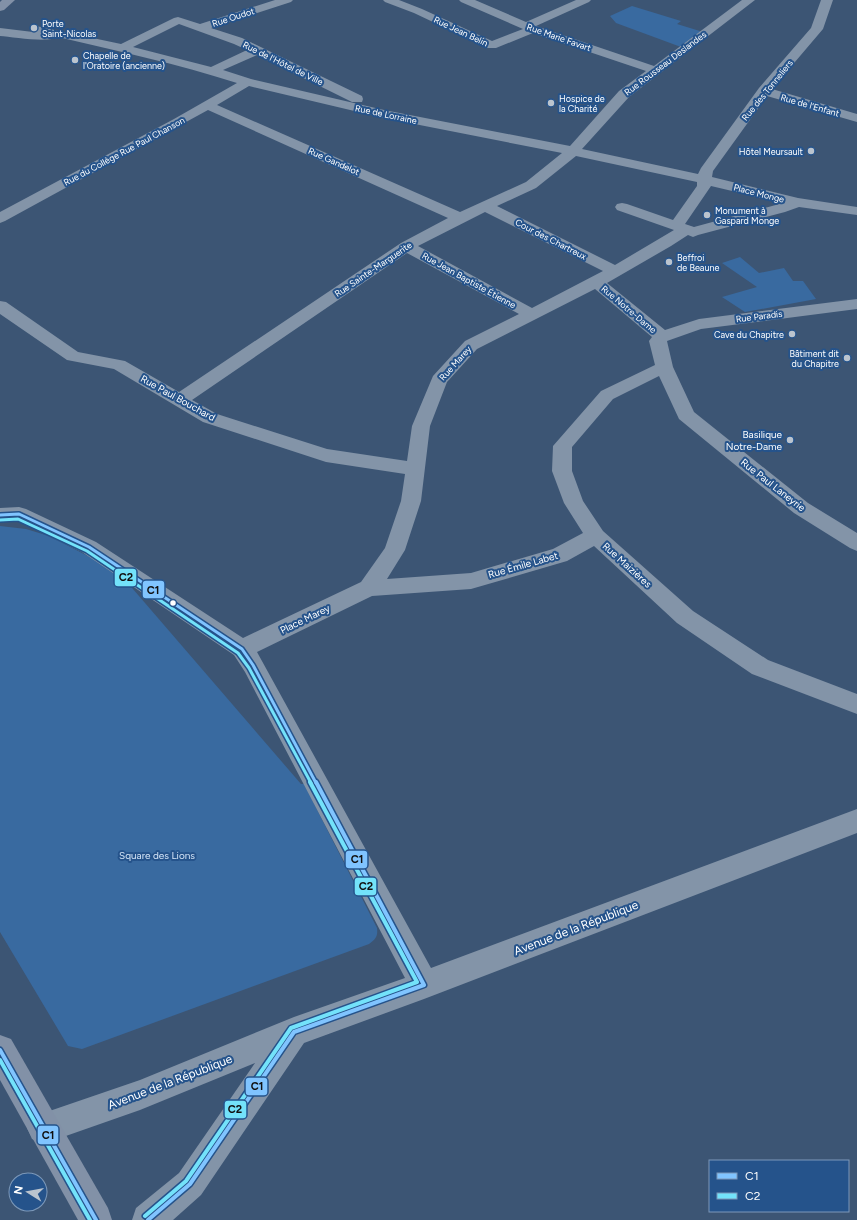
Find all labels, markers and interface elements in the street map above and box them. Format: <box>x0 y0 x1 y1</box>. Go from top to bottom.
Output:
street label: Rue Oudot <box>211 5 256 29</box>
street label: Rue Jean Belin <box>432 14 490 48</box>
place label: Porte Saint-Nicolas <box>42 18 96 39</box>
street label: Rue Marie Favart <box>525 21 593 53</box>
marker: Porte Saint-Nicolas <box>29 23 39 33</box>
street label: Rue Rousseau Deslandes <box>622 28 708 98</box>
street label: Rue de l'Hôtel de Ville <box>241 39 325 87</box>
place label: Chapelle de l'Oratoire (ancienne) <box>83 50 165 71</box>
marker: Chapelle de l'Oratoire (ancienne) <box>70 55 80 65</box>
street label: Rue des Tonneliers <box>739 57 795 123</box>
street label: Rue de l'Enfant <box>779 91 841 119</box>
place label: Hospice de la Charité <box>559 93 605 114</box>
marker: Hospice de la Charité <box>546 98 556 108</box>
street label: Rue de Lorraine <box>354 102 418 126</box>
street label: Rue du Collège Rue Paul Chanson <box>62 114 186 188</box>
street label: Rue Gandelot <box>307 145 362 177</box>
place label: Hôtel Meursault <box>739 146 804 157</box>
marker: Hôtel Meursault <box>806 146 816 156</box>
street label: Place Monge <box>733 181 786 205</box>
place label: Monument à Gaspard Monge <box>715 205 779 226</box>
marker: Monument à Gaspard Monge <box>702 210 712 220</box>
street label: Cour des Chartreux <box>514 216 589 262</box>
street label: Rue Sainte-Marguerite <box>332 239 414 299</box>
street label: Rue Jean Baptiste Étienne <box>420 250 518 310</box>
place label: Beffroi de Beaune <box>677 252 719 273</box>
marker: Beffroi de Beaune <box>664 257 674 267</box>
street label: Rue Notre-Dame <box>599 283 659 335</box>
street label: Rue Paradis <box>735 308 783 324</box>
place label: Cave du Chapitre <box>714 329 784 340</box>
marker: Cave du Chapitre <box>787 329 797 339</box>
street label: Rue Marey <box>437 343 474 383</box>
place label: Bâtiment dit du Chapitre <box>789 348 840 369</box>
marker: Bâtiment dit du Chapitre <box>842 353 852 363</box>
street label: Rue Paul Bouchard <box>138 372 218 424</box>
place label: Basilique Notre-Dame <box>726 428 783 453</box>
marker: Basilique Notre-Dame <box>785 435 795 445</box>
street label: Rue Paul Laneyrie <box>738 456 808 515</box>
street label: Rue Maizières <box>600 539 655 591</box>
street label: Rue Émile Labet <box>487 549 560 581</box>
line badge: C2 <box>114 568 137 587</box>
text: C2 <box>119 571 133 584</box>
line badge: C1 <box>142 580 165 599</box>
text: C1 <box>147 584 159 597</box>
unlabelled marker <box>168 598 178 608</box>
street label: Place Marey <box>278 601 333 637</box>
park label: Square des Lions <box>119 849 195 862</box>
line badge: C1 <box>345 850 368 869</box>
text: C1 <box>351 853 363 866</box>
line badge: C2 <box>354 877 377 896</box>
text: C2 <box>359 880 373 893</box>
street label: Avenue de la République <box>512 898 641 958</box>
street label: Avenue de la République <box>106 1052 235 1112</box>
line badge: C1 <box>245 1077 268 1096</box>
text: C1 <box>251 1080 263 1093</box>
line badge: C2 <box>224 1100 247 1119</box>
text: C2 <box>228 1103 242 1116</box>
line badge: C1 <box>37 1125 59 1145</box>
text: C1 <box>42 1129 54 1142</box>
legend <box>709 1160 849 1212</box>
text: C1 <box>745 1169 759 1183</box>
north arrow <box>8 1172 48 1212</box>
text: N <box>11 1185 26 1196</box>
text: C2 <box>745 1189 760 1203</box>

